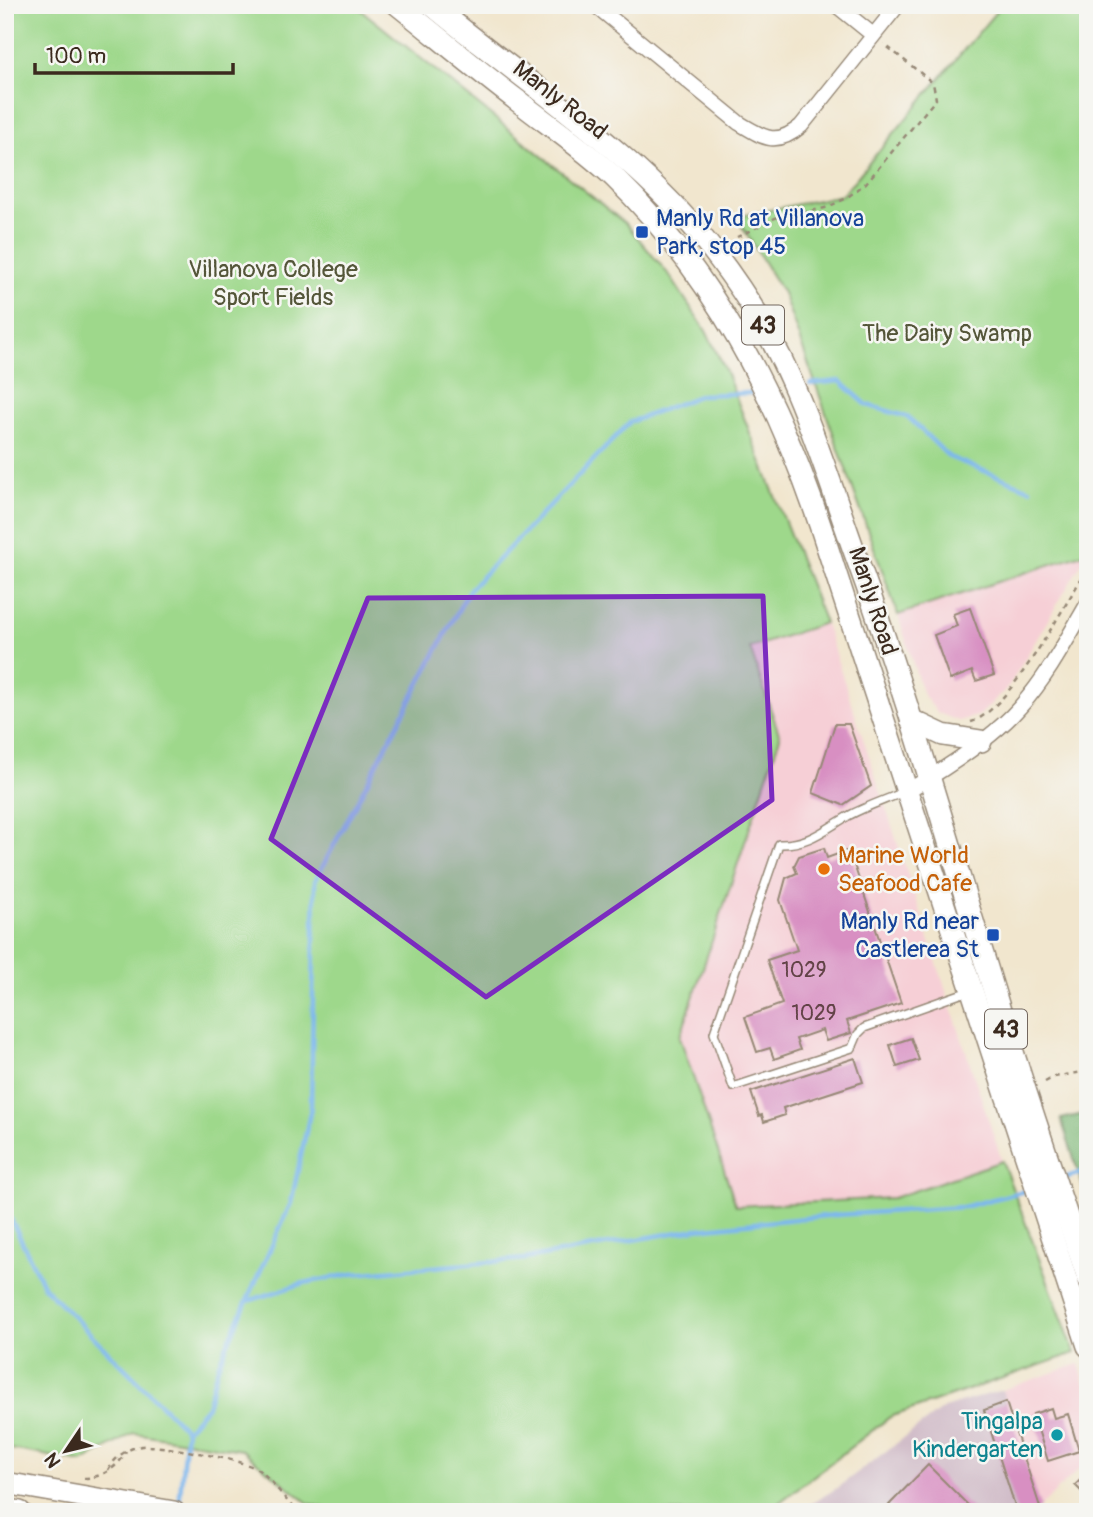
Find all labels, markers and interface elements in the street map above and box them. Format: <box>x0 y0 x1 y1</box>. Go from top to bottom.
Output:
scale bar <box>35 32 233 76</box>
text: 100 m <box>46 43 106 70</box>
street label: Manly Road <box>507 54 613 146</box>
place label: Manly Rd at Villanova Park, stop 45 <box>656 204 864 261</box>
marker: Manly Rd at Villanova Park, stop 45 <box>634 224 650 240</box>
park label: Villanova College Sport Fields <box>188 255 358 312</box>
road number: 43 <box>742 306 784 344</box>
park label: The Dairy Swamp <box>862 319 1032 348</box>
street label: Manly Road <box>842 543 904 659</box>
place label: Marine World Seafood Cafe <box>838 841 972 898</box>
marker: Marine World Seafood Cafe <box>816 861 832 877</box>
place label: Manly Rd near Castlerea St <box>841 907 979 964</box>
marker: Manly Rd near Castlerea St <box>985 927 1001 943</box>
house number: 1029 <box>781 957 827 984</box>
house number: 1029 <box>791 1000 837 1027</box>
road number: 43 <box>985 1010 1027 1048</box>
place label: Tingalpa Kindergarten <box>912 1407 1043 1464</box>
north arrow <box>32 1416 102 1486</box>
marker: Tingalpa Kindergarten <box>1049 1427 1065 1443</box>
text: N <box>39 1448 66 1472</box>

